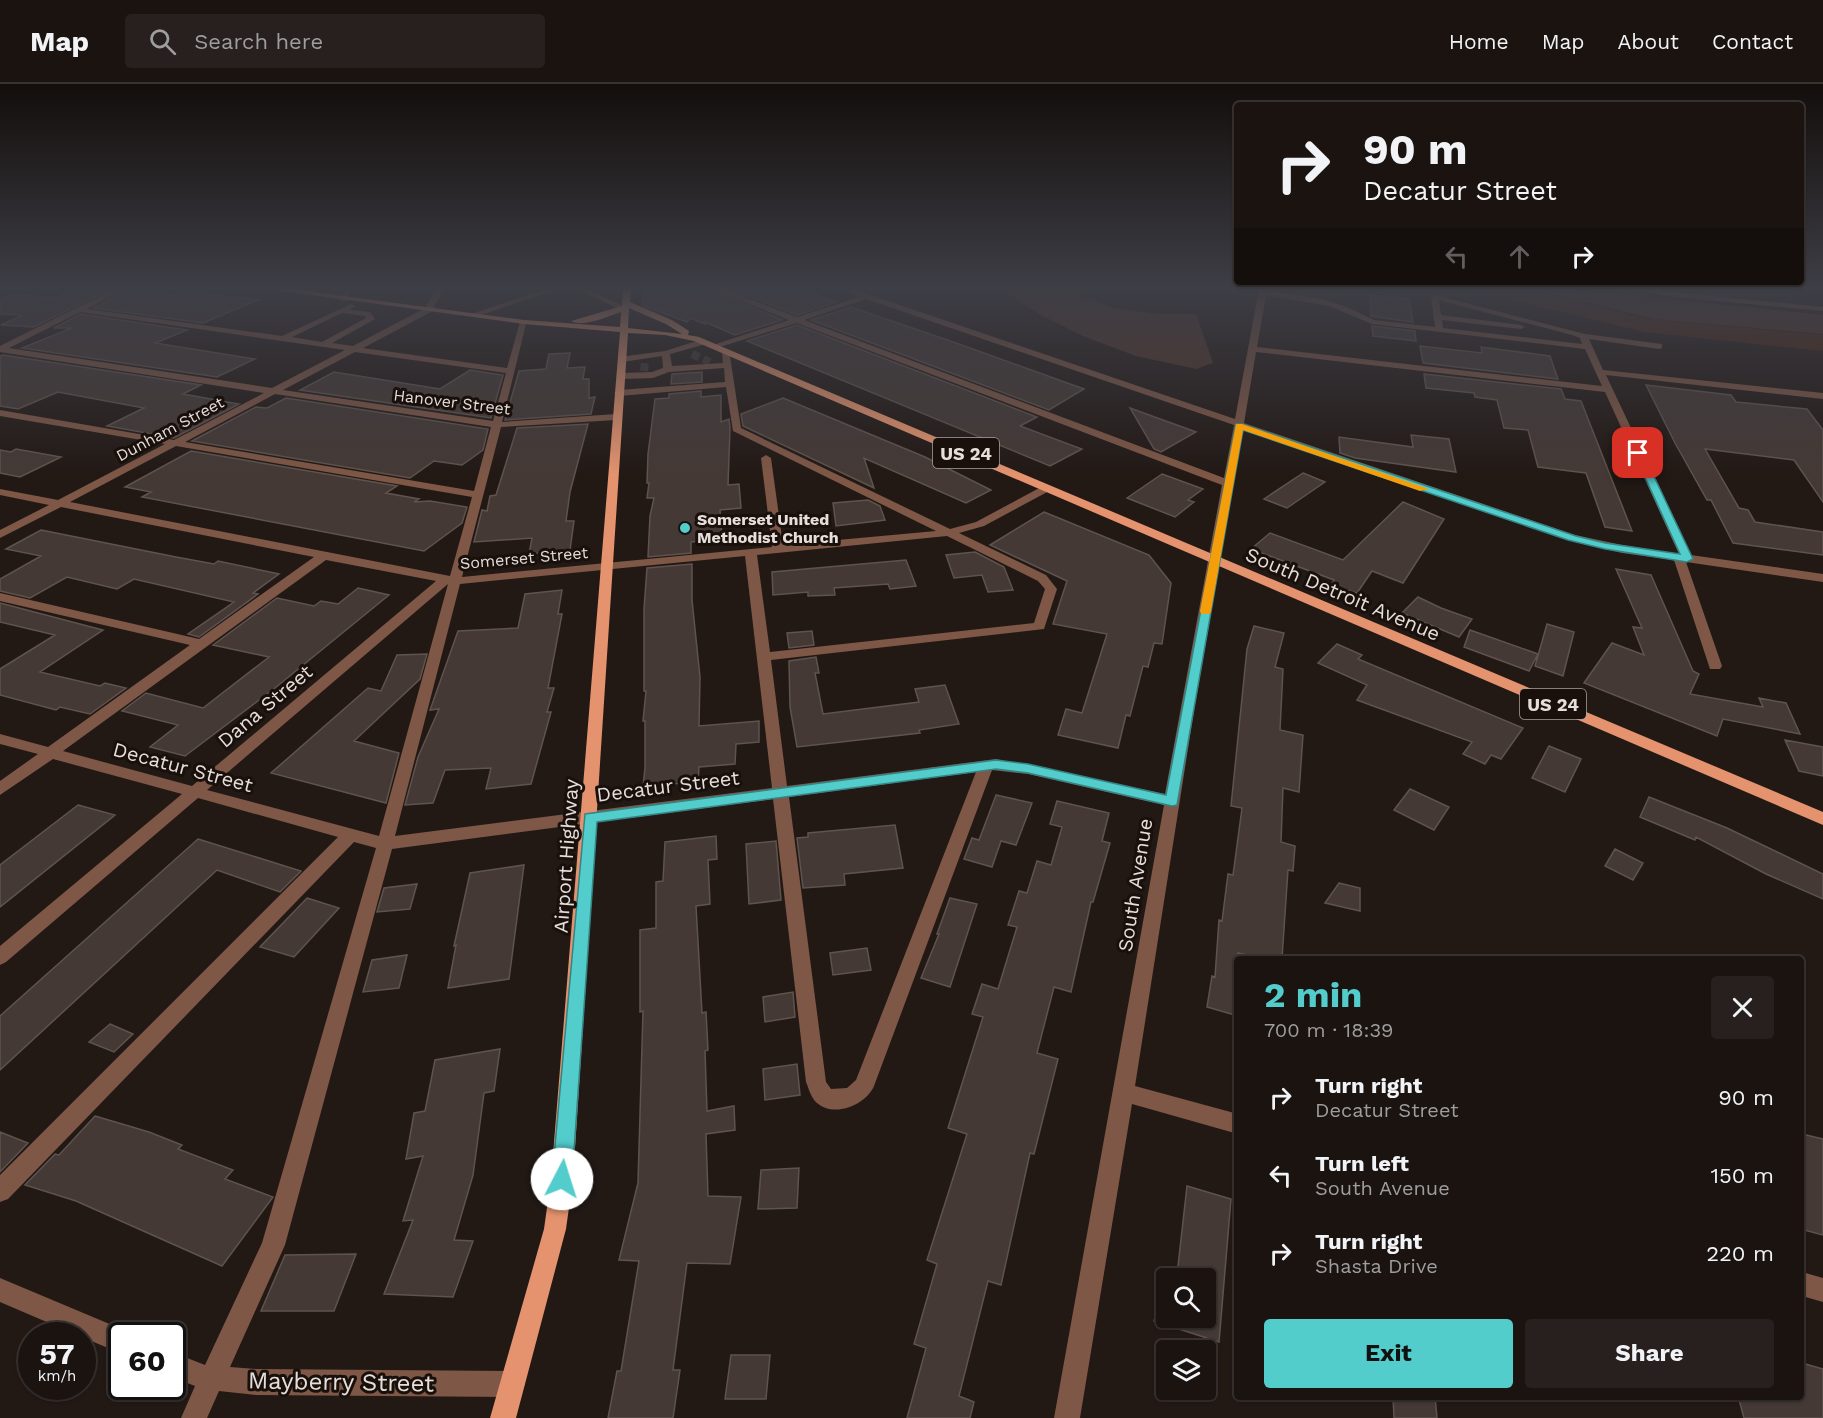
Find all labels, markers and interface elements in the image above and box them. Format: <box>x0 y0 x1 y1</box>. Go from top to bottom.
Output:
search box <box>125 14 545 68</box>
text: Map <box>30 25 89 58</box>
icon: search <box>146 25 179 58</box>
text: Search here <box>194 29 323 54</box>
text: Home <box>1449 29 1509 54</box>
text: Map <box>1542 29 1585 54</box>
text: About <box>1618 29 1679 54</box>
text: Contact <box>1712 29 1793 54</box>
text: 90 m <box>1363 125 1467 174</box>
icon: right <box>1264 126 1342 204</box>
text: Decatur Street <box>1363 175 1557 207</box>
icon: left <box>1440 240 1473 273</box>
icon: ahead <box>1503 240 1536 273</box>
icon: right <box>1566 240 1599 273</box>
street label: Hanover Street <box>393 385 512 419</box>
street label: Dunham Street <box>113 393 227 465</box>
pin <box>1612 427 1663 478</box>
icon: arrive <box>1621 436 1654 469</box>
road number: US 24 <box>933 438 999 468</box>
place label: Somerset United Methodist Church <box>697 510 839 547</box>
marker: Somerset United Methodist Church <box>678 521 692 535</box>
street label: South Detroit Avenue <box>1242 542 1444 646</box>
street label: Somerset Street <box>459 543 589 573</box>
street label: Dana Street <box>213 659 318 752</box>
road number: US 24 <box>1520 689 1586 719</box>
street label: Decatur Street <box>111 737 256 797</box>
street label: Decatur Street <box>595 765 741 807</box>
street label: Airport Highway <box>549 777 583 934</box>
street label: South Avenue <box>1113 817 1157 953</box>
text: 2 min <box>1264 974 1362 1016</box>
button: close <box>1711 976 1774 1039</box>
text: 700 m · 18:39 <box>1264 1018 1393 1042</box>
text: Turn right <box>1315 1073 1422 1098</box>
icon: right <box>1264 1081 1297 1114</box>
text: 90 m <box>1718 1085 1774 1110</box>
text: Decatur Street <box>1315 1098 1459 1122</box>
position arrow <box>530 1147 594 1211</box>
text: Turn left <box>1315 1151 1409 1176</box>
icon: left <box>1264 1159 1297 1192</box>
text: 150 m <box>1710 1163 1774 1188</box>
text: South Avenue <box>1315 1176 1450 1200</box>
text: Turn right <box>1315 1229 1422 1254</box>
icon: right <box>1264 1237 1297 1270</box>
text: 220 m <box>1706 1241 1774 1266</box>
text: Shasta Drive <box>1315 1254 1438 1278</box>
map controls <box>1156 1268 1216 1400</box>
button: search <box>1156 1268 1216 1328</box>
button: Exit <box>1264 1319 1513 1388</box>
button: Share <box>1525 1319 1774 1388</box>
speed limit sign: 60 <box>108 1322 186 1400</box>
text: 57 <box>40 1336 74 1371</box>
button: layers <box>1156 1340 1216 1400</box>
street label: Mayberry Street <box>248 1366 434 1398</box>
text: km/h <box>38 1367 76 1385</box>

